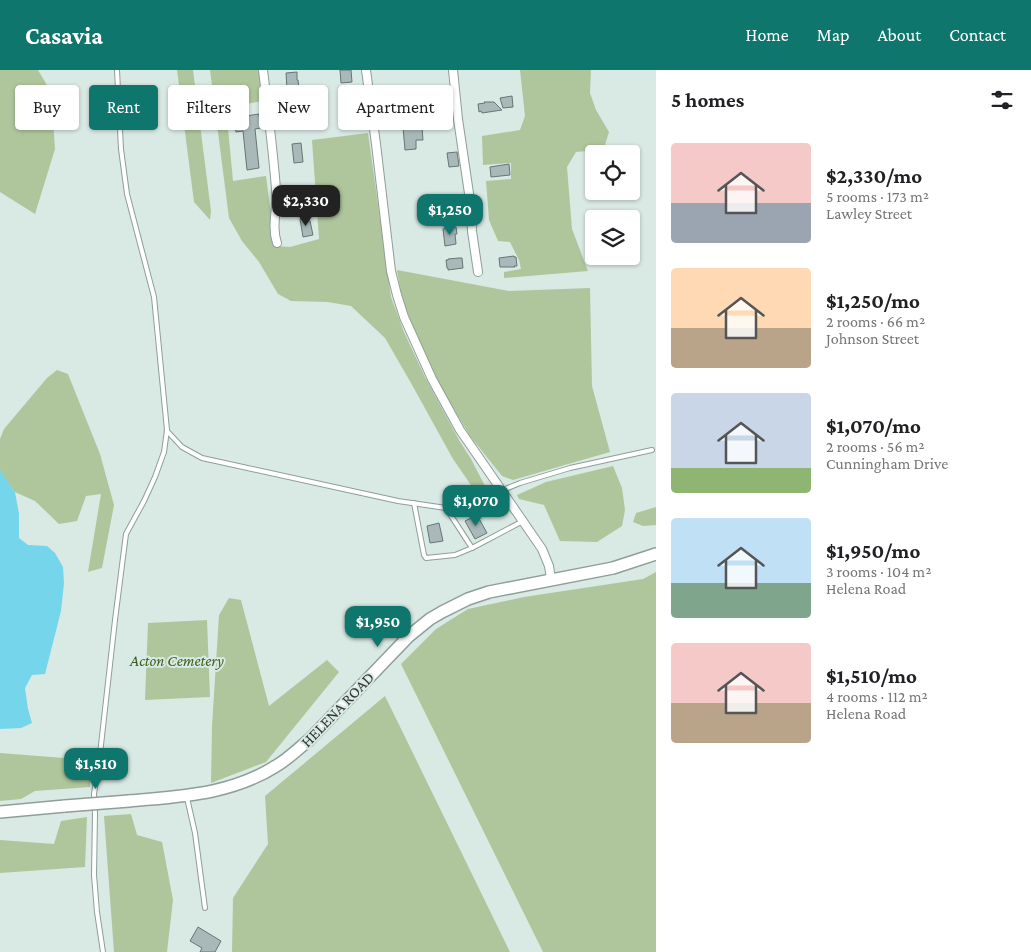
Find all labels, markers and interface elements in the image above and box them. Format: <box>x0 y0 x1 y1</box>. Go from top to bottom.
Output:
text: Casavia <box>25 22 103 49</box>
text: Home <box>746 25 789 45</box>
text: Map <box>817 25 849 45</box>
text: About <box>877 25 921 45</box>
text: Contact <box>949 25 1006 45</box>
chip: Buy <box>15 85 79 130</box>
chip: Rent <box>89 85 158 130</box>
chip: Filters <box>168 85 249 130</box>
chip: New <box>259 85 328 130</box>
chip: Apartment <box>338 85 453 130</box>
icon: filters <box>988 86 1016 114</box>
text: 5 homes <box>671 88 744 112</box>
map controls <box>585 145 640 265</box>
button: locate <box>585 145 640 200</box>
icon: home <box>711 163 771 223</box>
text: $2,330/mo <box>826 164 922 188</box>
pin: $2,330 <box>265 184 347 227</box>
text: 5 rooms · 173 m² <box>826 188 929 205</box>
text: $2,330 <box>283 192 329 209</box>
pin: $1,250 <box>409 194 491 236</box>
text: $1,250 <box>428 201 472 218</box>
text: Lawley Street <box>826 205 912 222</box>
button: layers <box>585 210 640 265</box>
icon: home <box>711 288 771 348</box>
text: $1,250/mo <box>826 289 920 313</box>
text: 2 rooms · 66 m² <box>826 313 925 330</box>
text: Johnson Street <box>826 330 919 347</box>
icon: home <box>711 413 771 473</box>
text: $1,070/mo <box>826 414 921 438</box>
text: 2 rooms · 56 m² <box>826 438 925 455</box>
text: Cunningham Drive <box>826 455 948 472</box>
pin: $1,070 <box>435 484 517 527</box>
text: $1,070 <box>454 492 498 509</box>
icon: home <box>711 538 771 598</box>
text: $1,950/mo <box>826 539 920 563</box>
text: 3 rooms · 104 m² <box>826 563 931 580</box>
text: Helena Road <box>826 580 906 597</box>
pin: $1,950 <box>337 606 419 648</box>
text: $1,950 <box>356 613 400 630</box>
park label: Acton Cemetery <box>129 652 224 670</box>
icon: home <box>711 663 771 723</box>
text: $1,510/mo <box>826 664 917 688</box>
street label: HELENA ROAD <box>297 668 377 750</box>
text: 4 rooms · 112 m² <box>826 688 928 705</box>
text: Helena Road <box>826 705 906 722</box>
pin: $1,510 <box>55 748 137 790</box>
text: $1,510 <box>75 755 117 772</box>

